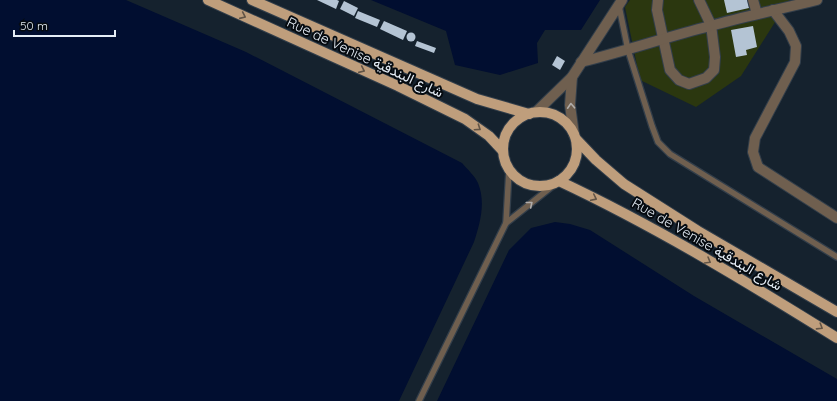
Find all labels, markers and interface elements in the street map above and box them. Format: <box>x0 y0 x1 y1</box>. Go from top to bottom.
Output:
one-way arrow <box>239 11 247 19</box>
scale bar <box>14 12 115 38</box>
street label: Rue de Venise شارع البندقية <box>283 13 446 103</box>
text: 50 m <box>20 18 48 33</box>
one-way arrow <box>358 65 365 73</box>
one-way arrow <box>566 103 575 109</box>
one-way arrow <box>474 123 481 131</box>
one-way arrow <box>590 193 598 201</box>
street label: Rue de Venise شارع البندقية <box>628 194 785 296</box>
one-way arrow <box>526 201 533 208</box>
one-way arrow <box>704 256 711 263</box>
one-way arrow <box>816 323 823 330</box>

